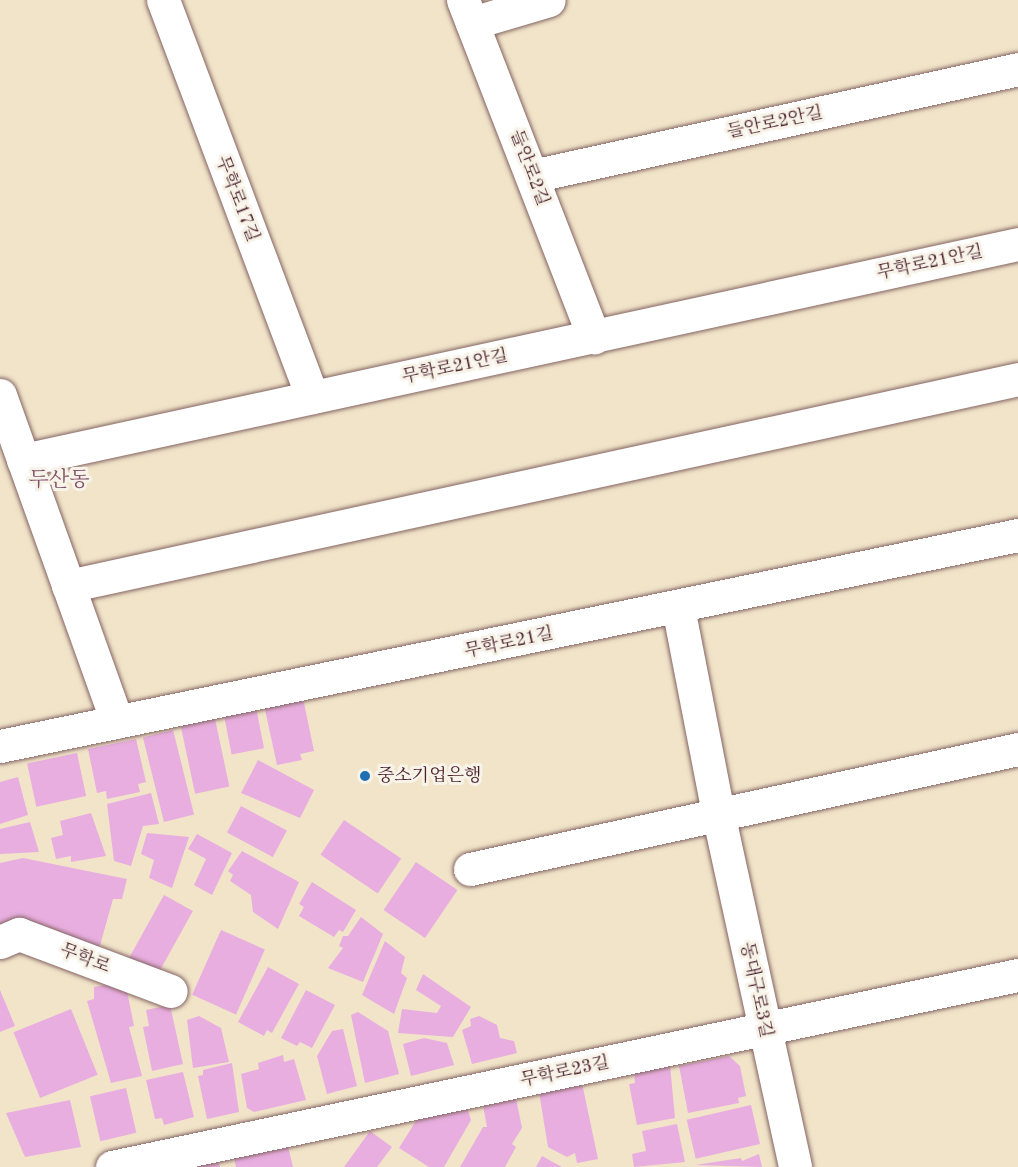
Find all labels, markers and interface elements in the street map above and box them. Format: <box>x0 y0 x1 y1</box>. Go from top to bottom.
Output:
street label: 들안로2안길 <box>725 102 825 144</box>
street label: 들안로2길 <box>505 127 553 209</box>
street label: 무학로17길 <box>211 153 263 245</box>
street label: 무학로21안길 <box>875 241 985 285</box>
street label: 무학로21안길 <box>400 345 510 389</box>
district label: 두산동 <box>29 468 89 494</box>
street label: 무학로21길 <box>463 623 555 663</box>
place label: 중소기업은행 <box>377 765 481 787</box>
marker: 중소기업은행 <box>358 769 372 783</box>
street label: 무학로 <box>57 940 113 978</box>
street label: 동대구로3길 <box>735 940 777 1040</box>
street label: 무학로23길 <box>519 1052 611 1092</box>

